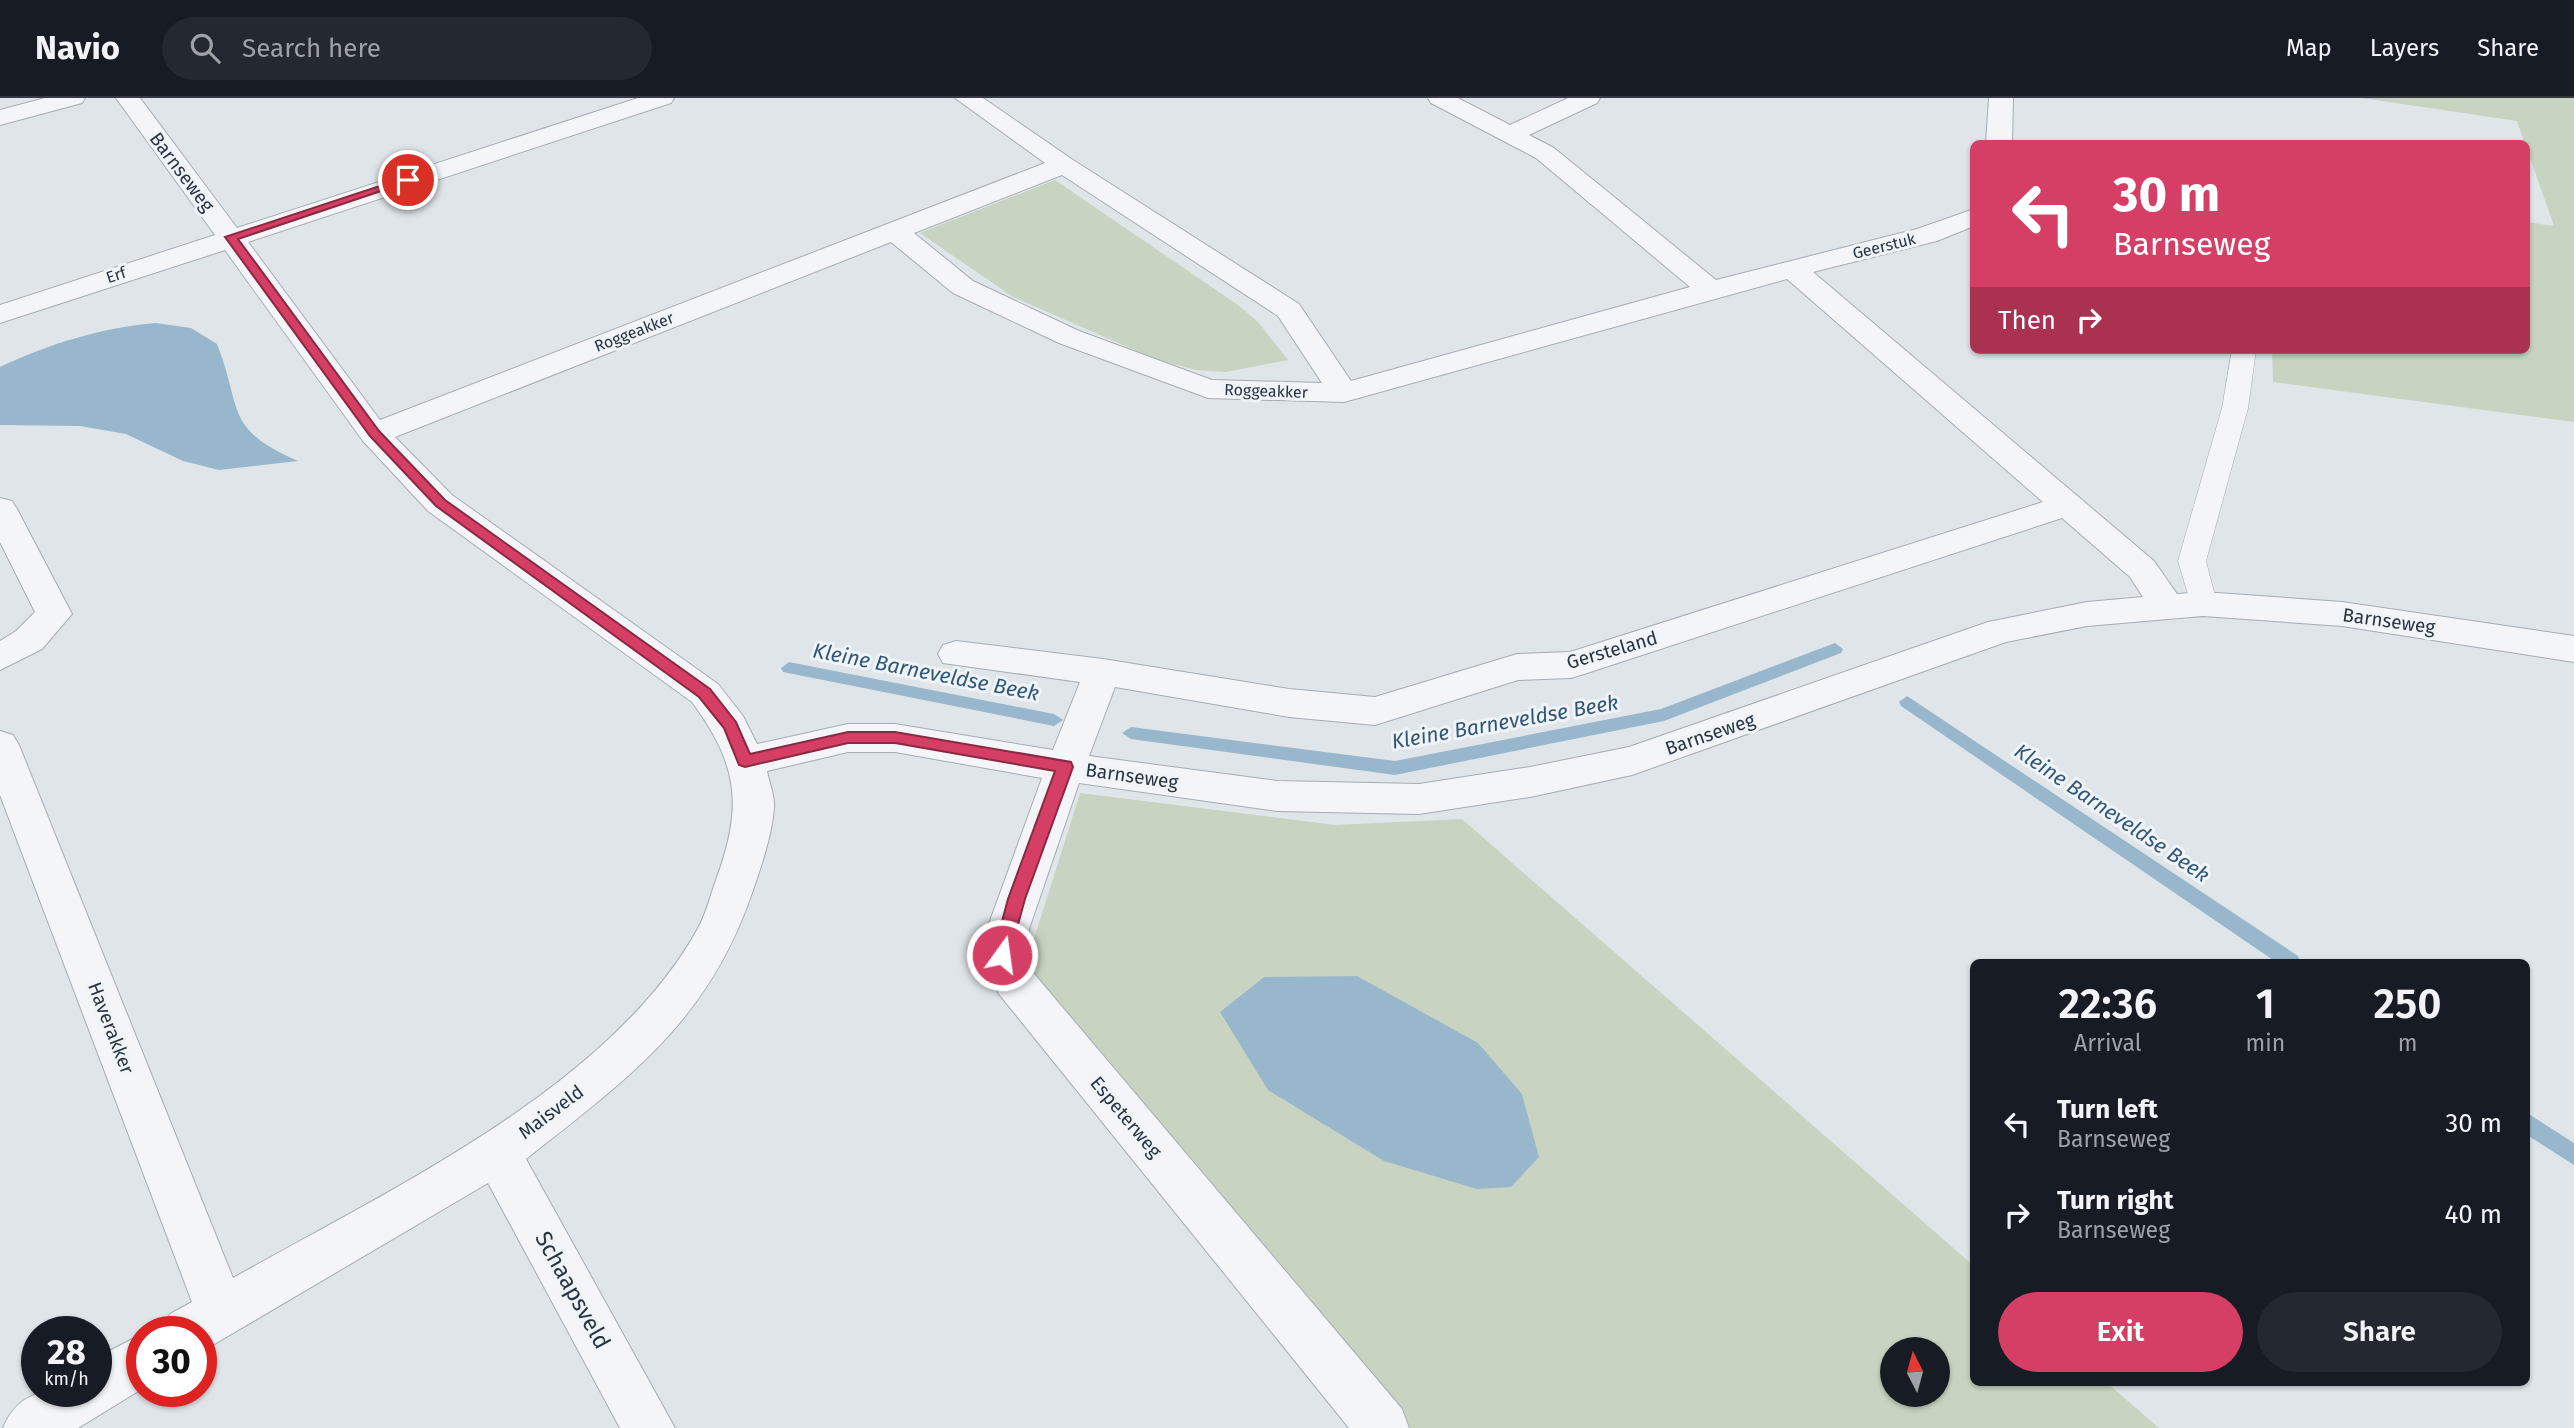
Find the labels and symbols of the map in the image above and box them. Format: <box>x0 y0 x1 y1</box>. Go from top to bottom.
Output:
street label: Barnseweg <box>145 128 219 216</box>
pin <box>378 150 438 210</box>
street label: Geerstuk <box>1851 229 1918 263</box>
street label: Erf <box>104 262 130 287</box>
street label: Roggeakker <box>592 308 677 356</box>
street label: Roggeakker <box>1224 380 1309 402</box>
street label: Barnseweg <box>2341 603 2437 639</box>
street label: Gersteland <box>1564 626 1660 674</box>
water label: Kleine Barneveldse Beek <box>811 637 1041 707</box>
water label: Kleine Barneveldse Beek <box>1390 689 1620 755</box>
street label: Barnseweg <box>1662 708 1758 760</box>
water label: Kleine Barneveldse Beek <box>2009 738 2215 888</box>
street label: Barnseweg <box>1084 758 1180 794</box>
position arrow <box>965 918 1039 992</box>
street label: Haverakker <box>83 979 139 1078</box>
street label: Espeterweg <box>1085 1072 1167 1162</box>
street label: Maisveld <box>514 1080 588 1144</box>
street label: Schaapsveld <box>529 1226 617 1354</box>
speed limit sign: 30 <box>126 1316 217 1407</box>
north arrow <box>1880 1337 1950 1407</box>

